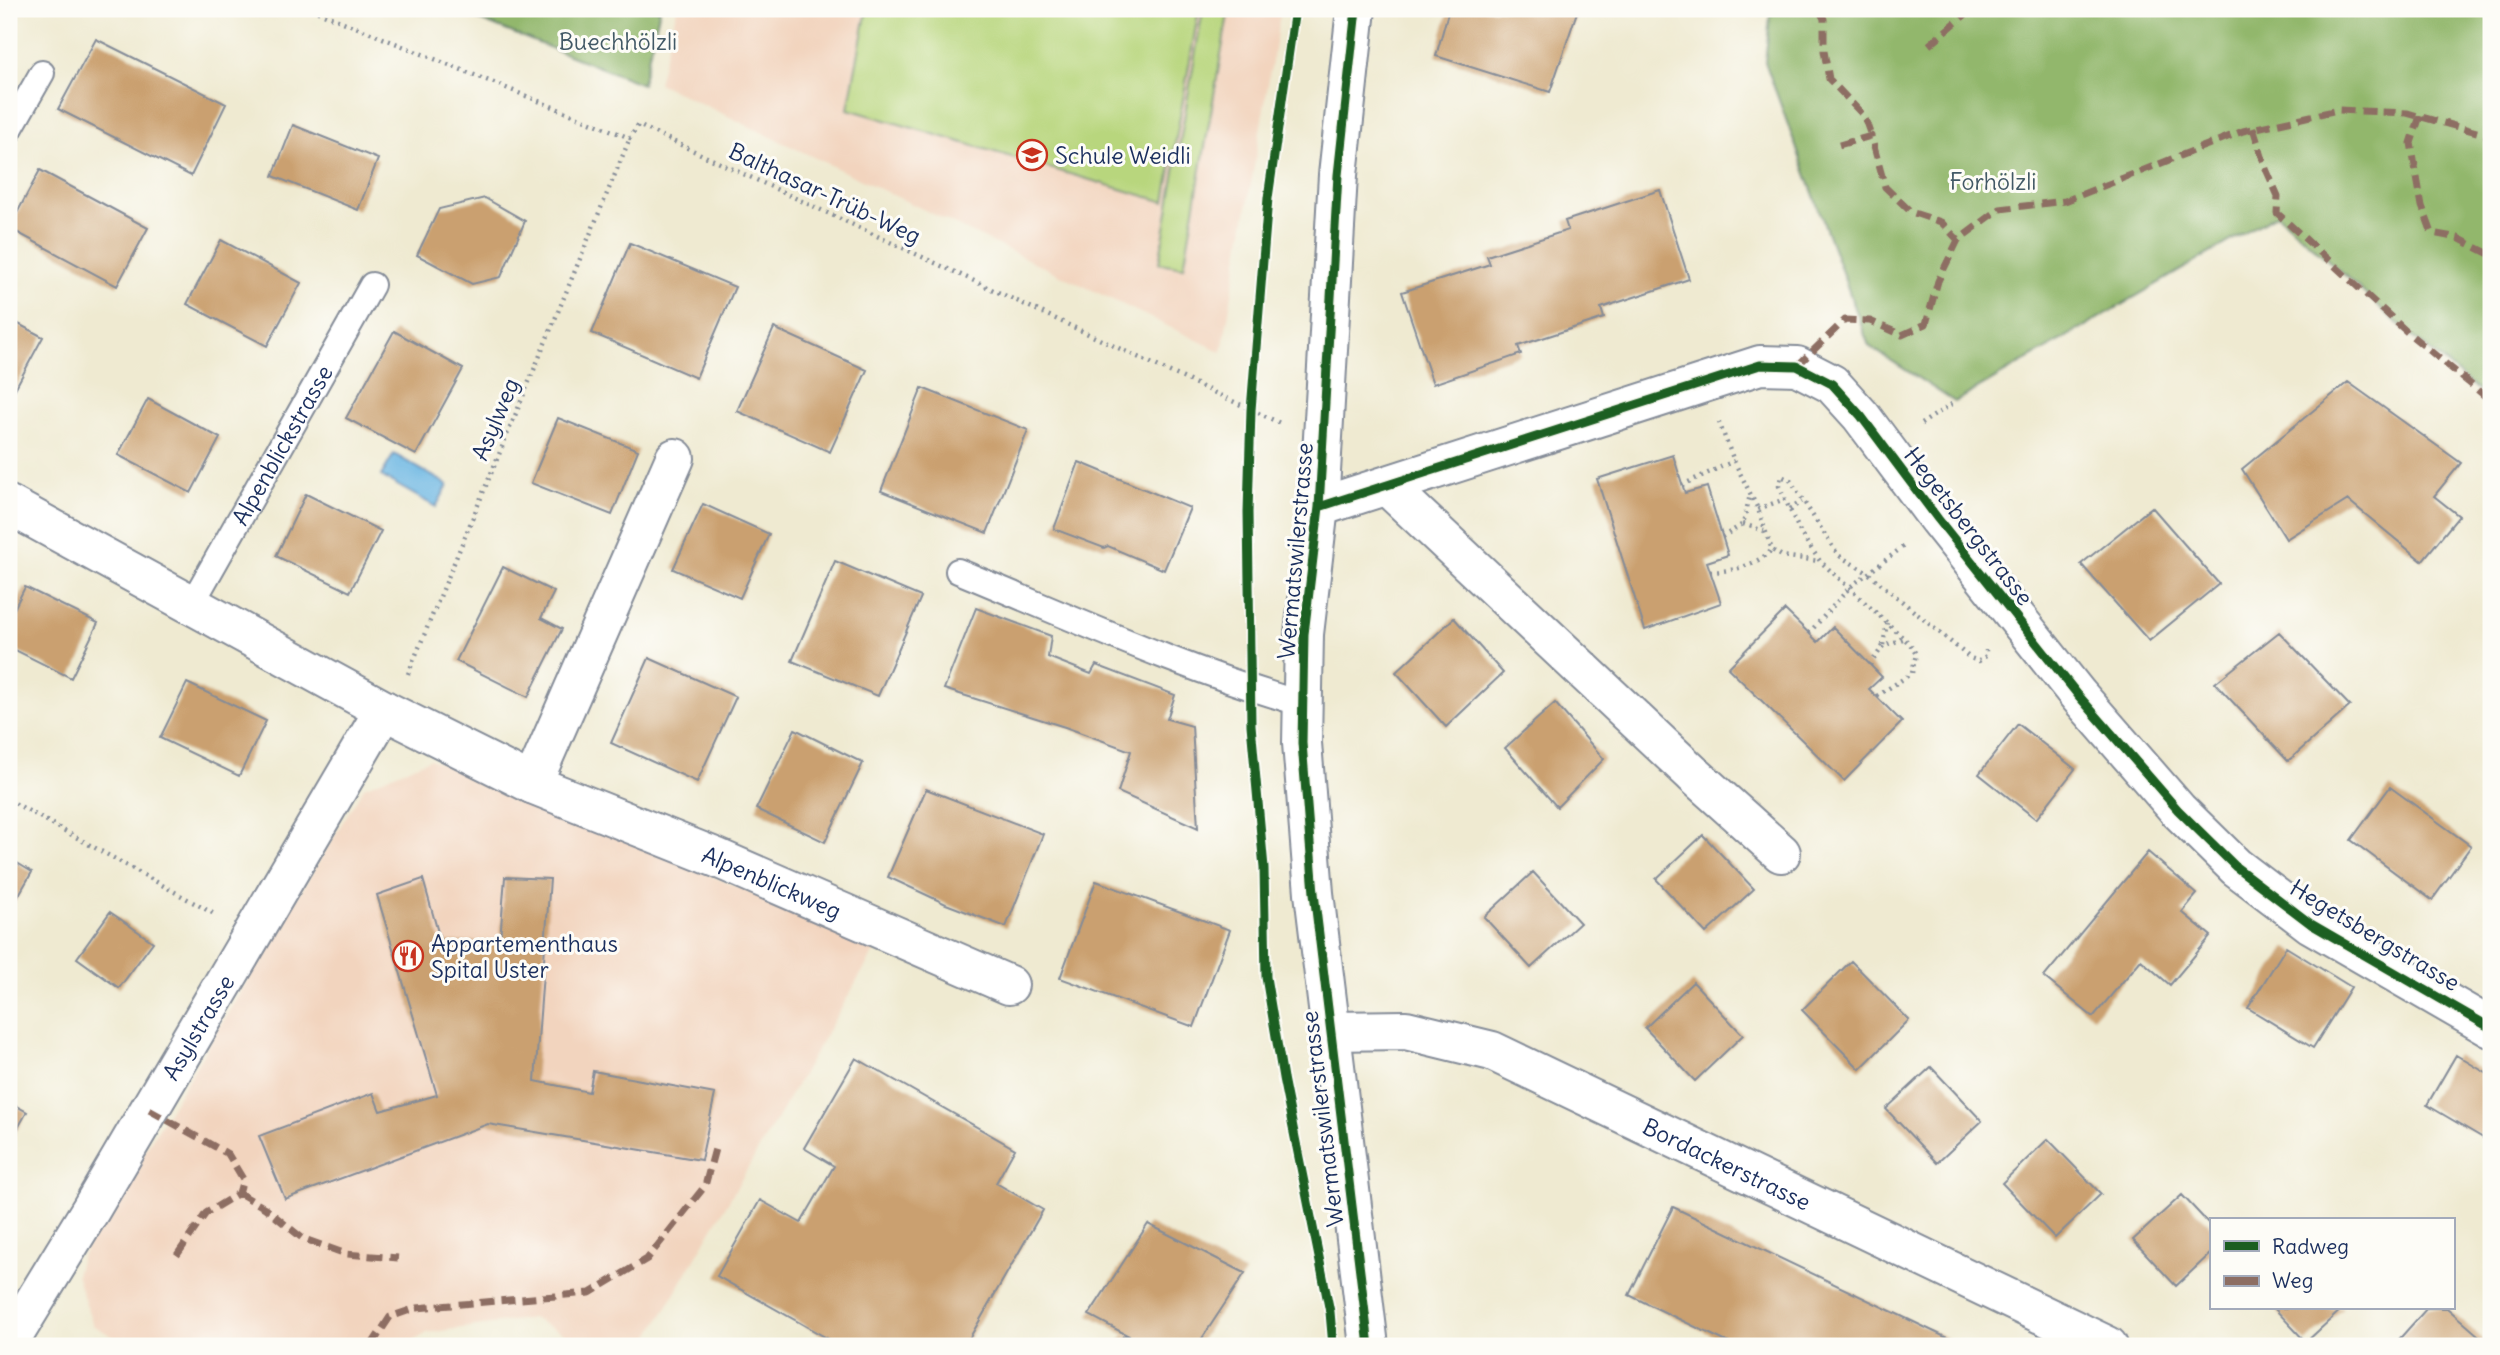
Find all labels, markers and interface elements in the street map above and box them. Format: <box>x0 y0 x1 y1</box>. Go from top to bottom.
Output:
park label: Buechhölzli <box>559 27 677 56</box>
street label: Balthasar-Trüb-Weg <box>724 136 926 250</box>
school or university icon: Schule Weidli <box>1015 138 1049 172</box>
place label: Schule Weidli <box>1055 141 1191 170</box>
park label: Forhölzli <box>1950 167 2036 196</box>
street label: Alpenblickstrasse <box>225 360 338 530</box>
street label: Asylweg <box>465 373 525 465</box>
street label: Wermatswilerstrasse <box>1271 441 1319 661</box>
street label: Hegetsbergstrasse <box>1898 441 2040 611</box>
street label: Alpenblickweg <box>698 839 846 925</box>
street label: Hegetsbergstrasse <box>2285 873 2465 997</box>
place label: Appartementhaus Spital Uster <box>431 929 618 984</box>
restaurant icon: Appartementhaus Spital Uster <box>391 939 425 973</box>
street label: Asylstrasse <box>156 969 240 1085</box>
street label: Wermatswilerstrasse <box>1294 1009 1350 1229</box>
street label: Bordackerstrasse <box>1638 1111 1816 1216</box>
legend <box>2210 1218 2454 1310</box>
text: Radweg <box>2272 1233 2349 1260</box>
text: Weg <box>2272 1267 2313 1294</box>

